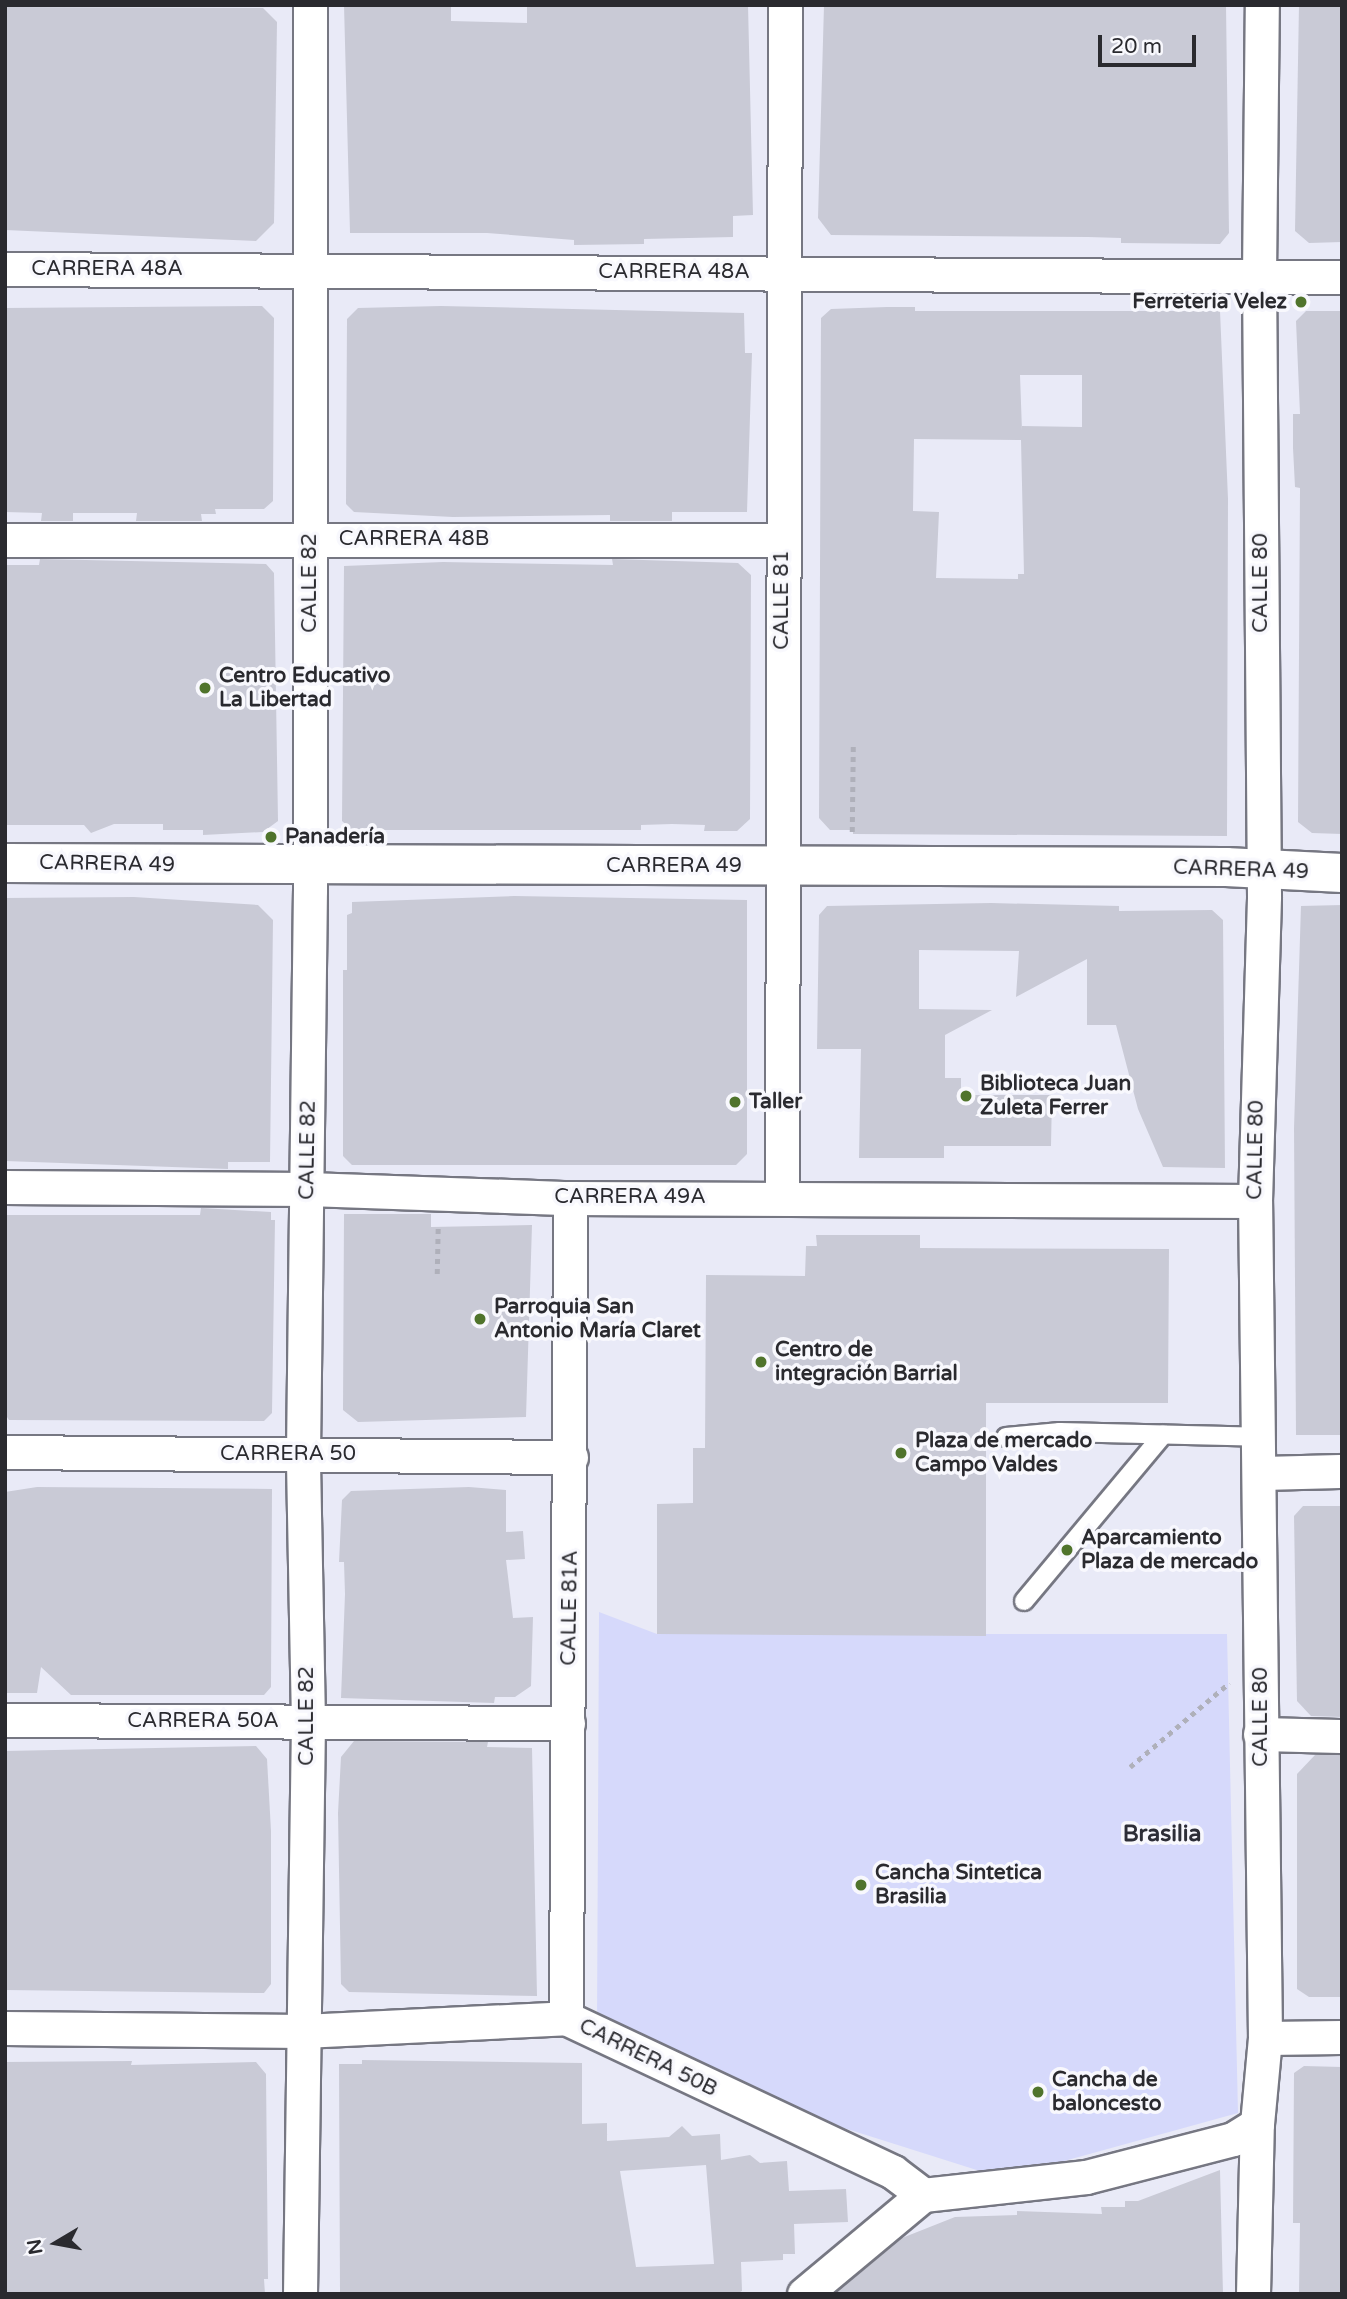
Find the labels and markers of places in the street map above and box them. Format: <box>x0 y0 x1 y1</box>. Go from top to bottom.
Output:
place label: Ferreteria Velez <box>1132 289 1287 315</box>
marker: Ferreteria Velez <box>1293 294 1309 310</box>
place label: Centro Educativo La Libertad <box>219 663 391 713</box>
marker: Centro Educativo La Libertad <box>197 680 213 696</box>
place label: Panadería <box>285 824 385 850</box>
marker: Panadería <box>263 829 279 845</box>
place label: Biblioteca Juan Zuleta Ferrer <box>980 1071 1131 1121</box>
marker: Biblioteca Juan Zuleta Ferrer <box>958 1088 974 1104</box>
place label: Taller <box>749 1089 802 1115</box>
marker: Taller <box>727 1094 743 1110</box>
place label: Parroquia San Antonio María Claret <box>494 1294 701 1344</box>
marker: Parroquia San Antonio María Claret <box>472 1311 488 1327</box>
place label: Centro de integración Barrial <box>775 1337 958 1387</box>
marker: Centro de integración Barrial <box>753 1354 769 1370</box>
place label: Plaza de mercado Campo Valdes <box>915 1428 1092 1478</box>
marker: Plaza de mercado Campo Valdes <box>893 1445 909 1461</box>
place label: Aparcamiento Plaza de mercado <box>1081 1525 1258 1575</box>
marker: Aparcamiento Plaza de mercado <box>1059 1542 1075 1558</box>
place label: Cancha Sintetica Brasilia <box>875 1860 1042 1910</box>
marker: Cancha Sintetica Brasilia <box>853 1877 869 1893</box>
place label: Cancha de baloncesto <box>1052 2067 1161 2117</box>
marker: Cancha de baloncesto <box>1030 2084 1046 2100</box>

